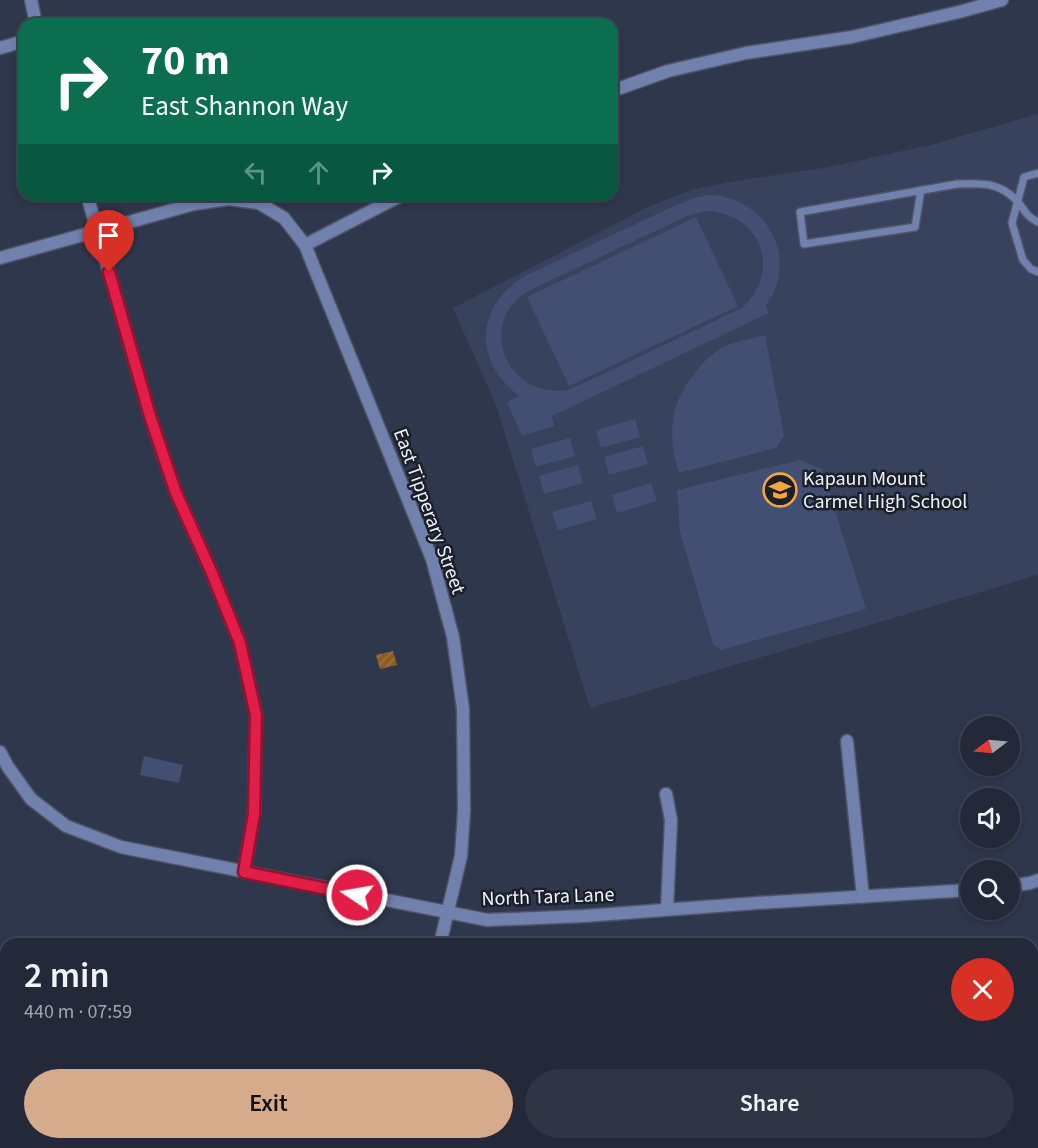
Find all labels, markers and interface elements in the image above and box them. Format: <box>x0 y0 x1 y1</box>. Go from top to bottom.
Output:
text: 70 m <box>141 31 230 91</box>
icon: right <box>42 42 120 120</box>
text: East Shannon Way <box>141 87 348 126</box>
icon: left <box>239 156 272 189</box>
icon: ahead <box>302 156 335 189</box>
icon: right <box>365 156 398 189</box>
pin <box>83 210 134 272</box>
icon: arrive <box>92 219 125 252</box>
street label: East Tipperary Street <box>386 425 472 598</box>
place label: Kapaun Mount Carmel High School <box>803 465 967 516</box>
school or university icon: Kapaun Mount Carmel High School <box>762 472 798 508</box>
north arrow <box>960 716 1020 776</box>
map controls <box>960 716 1020 920</box>
button: sound <box>960 788 1020 848</box>
button: search <box>960 860 1020 920</box>
position arrow <box>325 863 389 927</box>
street label: North Tara Lane <box>481 881 615 913</box>
text: 2 min <box>24 950 110 1001</box>
button: close <box>951 958 1014 1021</box>
text: 440 m · 07:59 <box>24 998 132 1026</box>
button: Exit <box>24 1069 513 1138</box>
button: Share <box>525 1069 1014 1138</box>

